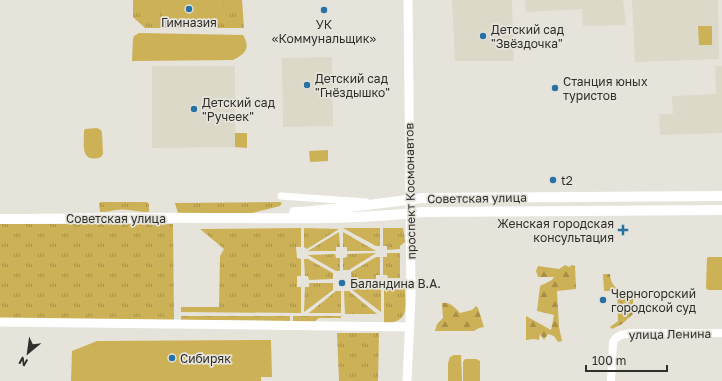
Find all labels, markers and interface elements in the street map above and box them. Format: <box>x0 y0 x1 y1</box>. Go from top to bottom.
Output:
marker: Гимназия <box>184 4 194 14</box>
marker: УК «Коммунальщик» <box>319 5 329 15</box>
place label: Гимназия <box>161 15 217 30</box>
place label: УК «Коммунальщик» <box>272 17 377 46</box>
place label: Детский сад "Звёздочка" <box>491 22 564 51</box>
marker: Детский сад "Звёздочка" <box>478 31 488 41</box>
place label: Детский сад "Гнёздышко" <box>315 71 390 100</box>
place label: Станция юных туристов <box>563 74 648 103</box>
marker: Детский сад "Гнёздышко" <box>302 80 312 90</box>
marker: Станция юных туристов <box>550 83 560 93</box>
place label: Детский сад "Ручеек" <box>202 95 275 124</box>
marker: Детский сад "Ручеек" <box>189 104 199 114</box>
street label: проспект Космонавтов <box>401 122 419 259</box>
place label: t2 <box>561 173 573 188</box>
marker: t2 <box>548 175 558 185</box>
street label: Советская улица <box>427 190 527 206</box>
street label: Советская улица <box>66 211 166 226</box>
place label: Женская городская консультация <box>497 216 614 245</box>
marker: Женская городская консультация <box>617 224 629 236</box>
place label: Баландина В.А. <box>350 276 441 291</box>
marker: Баландина В.А. <box>337 278 347 288</box>
place label: Черногорский городской суд <box>611 286 696 315</box>
marker: Черногорский городской суд <box>598 295 608 305</box>
street label: улица Ленина <box>629 326 711 342</box>
north arrow <box>8 333 48 373</box>
scale bar <box>586 347 667 373</box>
place label: Сибиряк <box>180 351 231 366</box>
marker: Сибиряк <box>167 353 177 363</box>
text: 100 m <box>592 353 626 368</box>
text: N <box>16 354 30 370</box>

